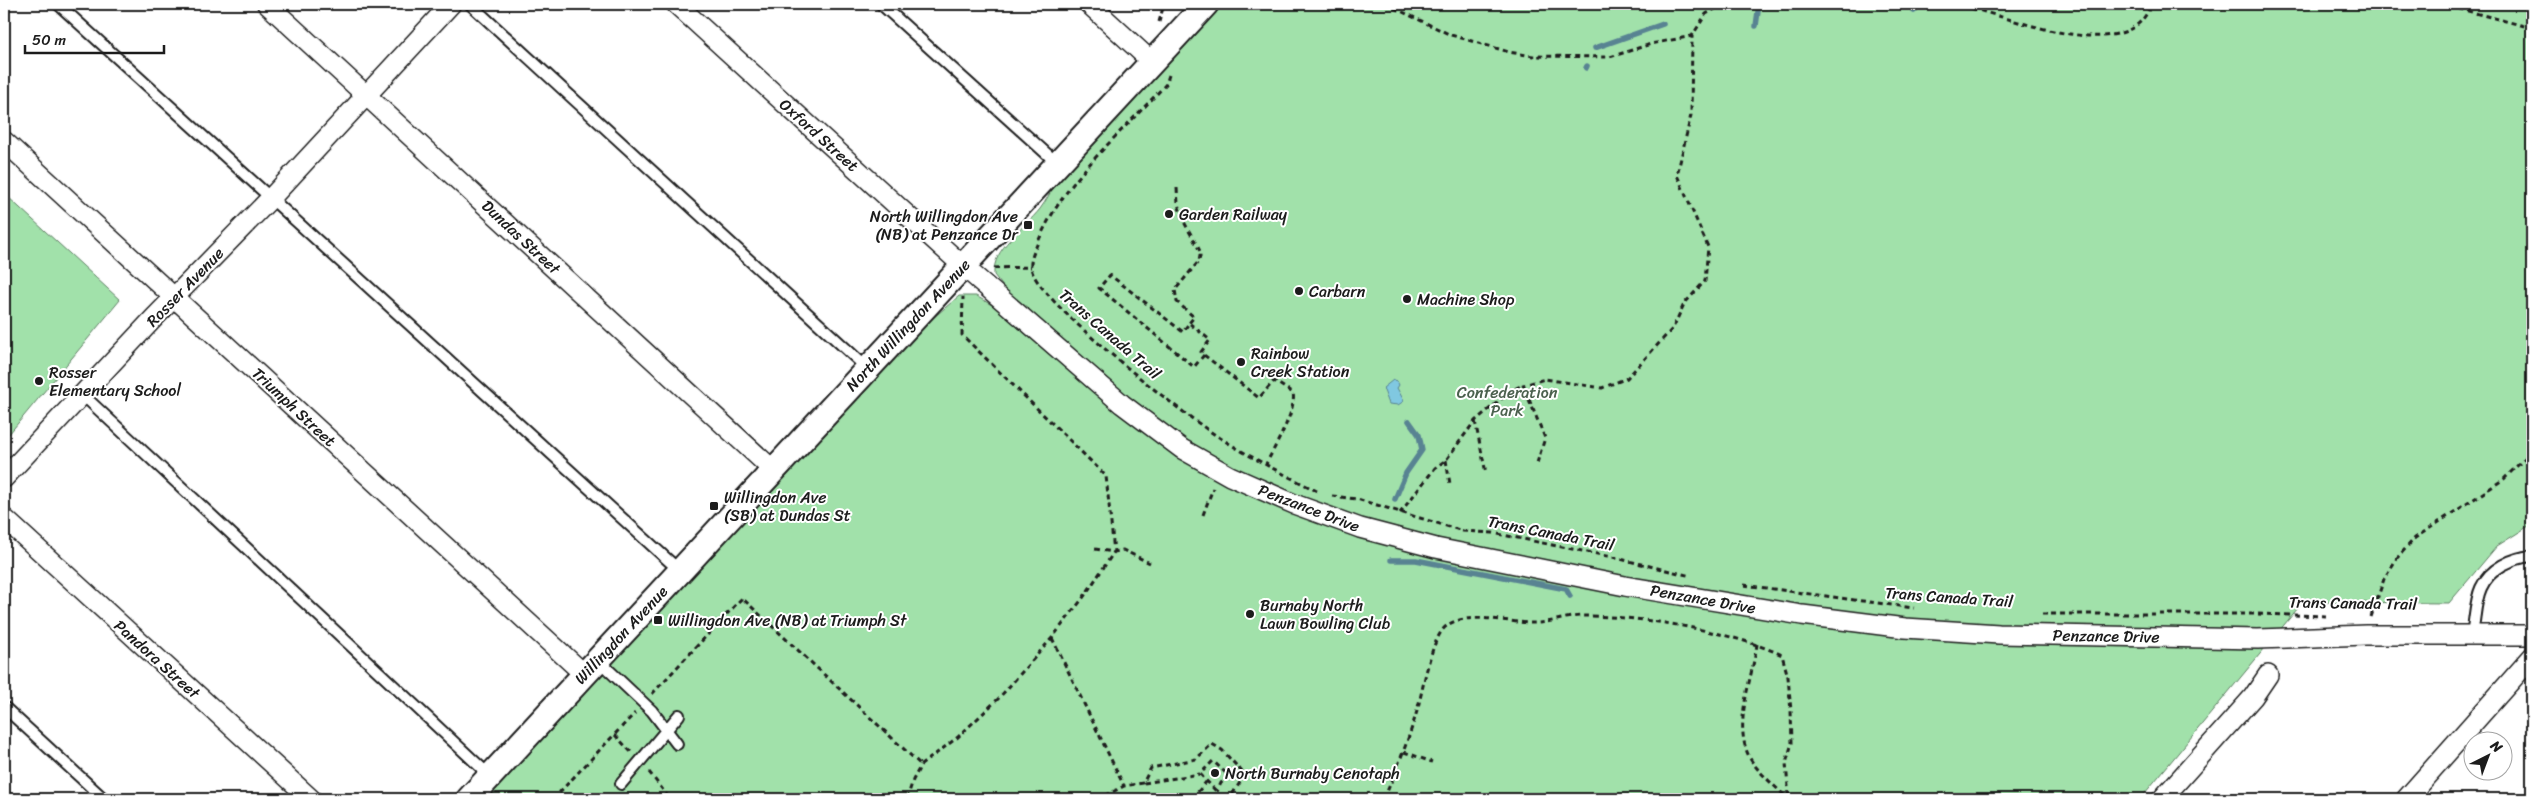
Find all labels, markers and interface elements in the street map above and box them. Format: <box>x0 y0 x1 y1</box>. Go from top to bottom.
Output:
scale bar <box>25 22 164 54</box>
text: 50 m <box>32 27 67 53</box>
street label: Oxford Street <box>772 91 866 179</box>
street label: Dundas Street <box>475 192 568 282</box>
place label: Garden Railway <box>1179 200 1288 229</box>
place label: North Willingdon Ave (NB) at Penzance Dr <box>870 202 1019 249</box>
marker: Garden Railway <box>1163 208 1175 220</box>
marker: North Willingdon Ave (NB) at Penzance Dr <box>1022 219 1034 231</box>
street label: Rosser Avenue <box>139 240 231 334</box>
street label: North Willingdon Avenue <box>838 252 978 398</box>
place label: Carbarn <box>1309 277 1366 306</box>
street label: Trans Canada Trail <box>1052 281 1168 387</box>
marker: Carbarn <box>1293 285 1305 297</box>
place label: Machine Shop <box>1417 285 1515 314</box>
marker: Machine Shop <box>1401 293 1413 305</box>
place label: Rainbow Creek Station <box>1251 339 1350 386</box>
marker: Rainbow Creek Station <box>1235 356 1247 368</box>
place label: Rosser Elementary School <box>49 358 181 405</box>
street label: Triumph Street <box>245 360 343 454</box>
marker: Rosser Elementary School <box>33 375 45 387</box>
park label: Confederation Park <box>1457 378 1558 425</box>
street label: Penzance Drive <box>1254 475 1364 541</box>
place label: Willingdon Ave (SB) at Dundas St <box>724 483 851 530</box>
marker: Willingdon Ave (SB) at Dundas St <box>708 500 720 512</box>
street label: Trans Canada Trail <box>1485 507 1617 560</box>
street label: Penzance Drive <box>1648 575 1758 623</box>
street label: Willingdon Avenue <box>567 578 675 691</box>
street label: Trans Canada Trail <box>1884 578 2014 616</box>
street label: Trans Canada Trail <box>2289 587 2418 619</box>
place label: Burnaby North Lawn Bowling Club <box>1260 591 1391 638</box>
place label: Willingdon Ave (NB) at Triumph St <box>668 606 907 635</box>
marker: Burnaby North Lawn Bowling Club <box>1244 608 1256 620</box>
street label: Pandora Street <box>107 612 207 706</box>
marker: Willingdon Ave (NB) at Triumph St <box>652 614 664 626</box>
street label: Penzance Drive <box>2052 621 2160 651</box>
north arrow <box>2464 730 2514 780</box>
text: N <box>2484 734 2509 759</box>
place label: North Burnaby Cenotaph <box>1225 759 1400 788</box>
marker: North Burnaby Cenotaph <box>1209 767 1221 779</box>

